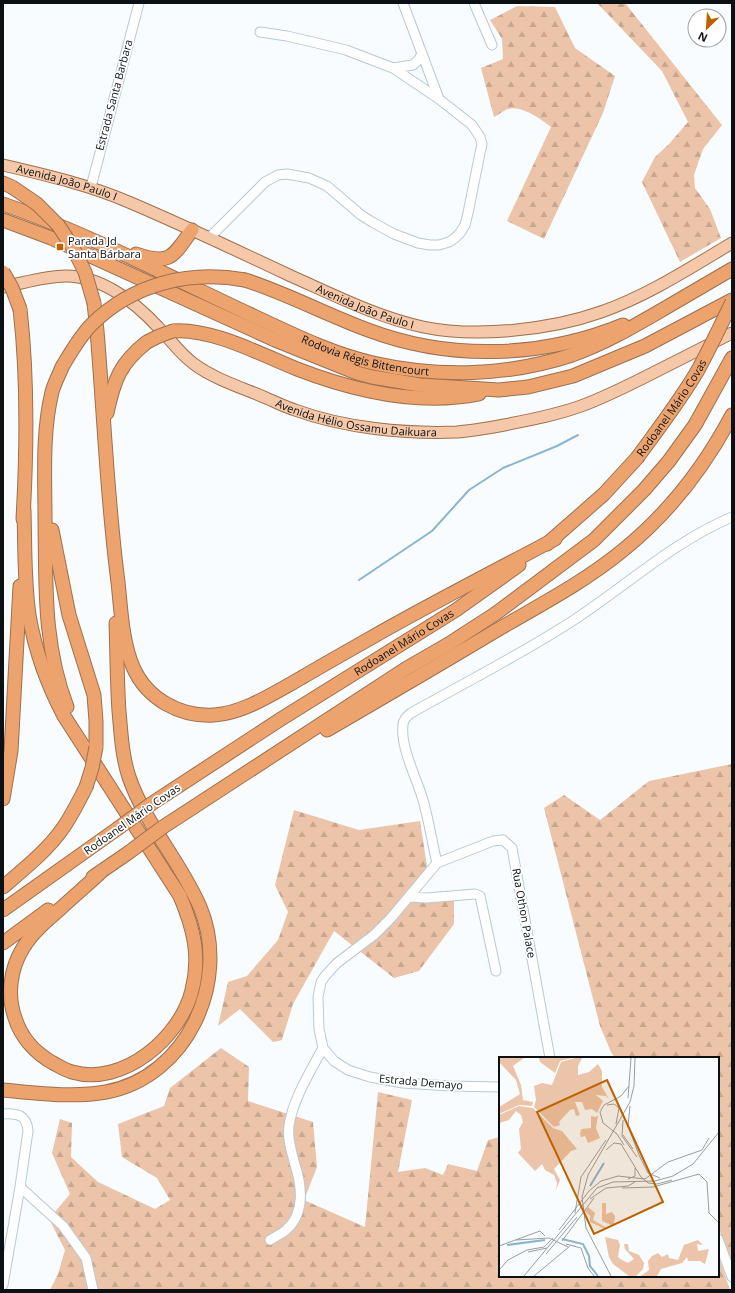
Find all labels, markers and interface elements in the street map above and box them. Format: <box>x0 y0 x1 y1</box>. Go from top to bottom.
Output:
north arrow <box>687 8 727 48</box>
text: N <box>695 29 710 46</box>
street label: Estrada Santa Barbara <box>91 38 136 152</box>
street label: Avenida João Paulo I <box>15 160 119 204</box>
place label: Parada Jd Santa Bárbara <box>68 233 141 261</box>
marker: Parada Jd Santa Bárbara <box>55 242 65 252</box>
street label: Avenida João Paulo I <box>314 280 416 332</box>
street label: Rodovia Régis Bittencourt <box>299 331 430 379</box>
street label: Rodoanel Mário Covas <box>633 356 709 459</box>
street label: Avenida Hélio Ossamu Daikuara <box>273 395 437 439</box>
street label: Rodoanel Mário Covas <box>351 605 456 679</box>
street label: Rodoanel Mário Covas <box>80 780 183 858</box>
street label: Rua Othon Palace <box>509 867 540 959</box>
inset map <box>499 1057 719 1277</box>
street label: Estrada Demayo <box>378 1070 464 1093</box>

